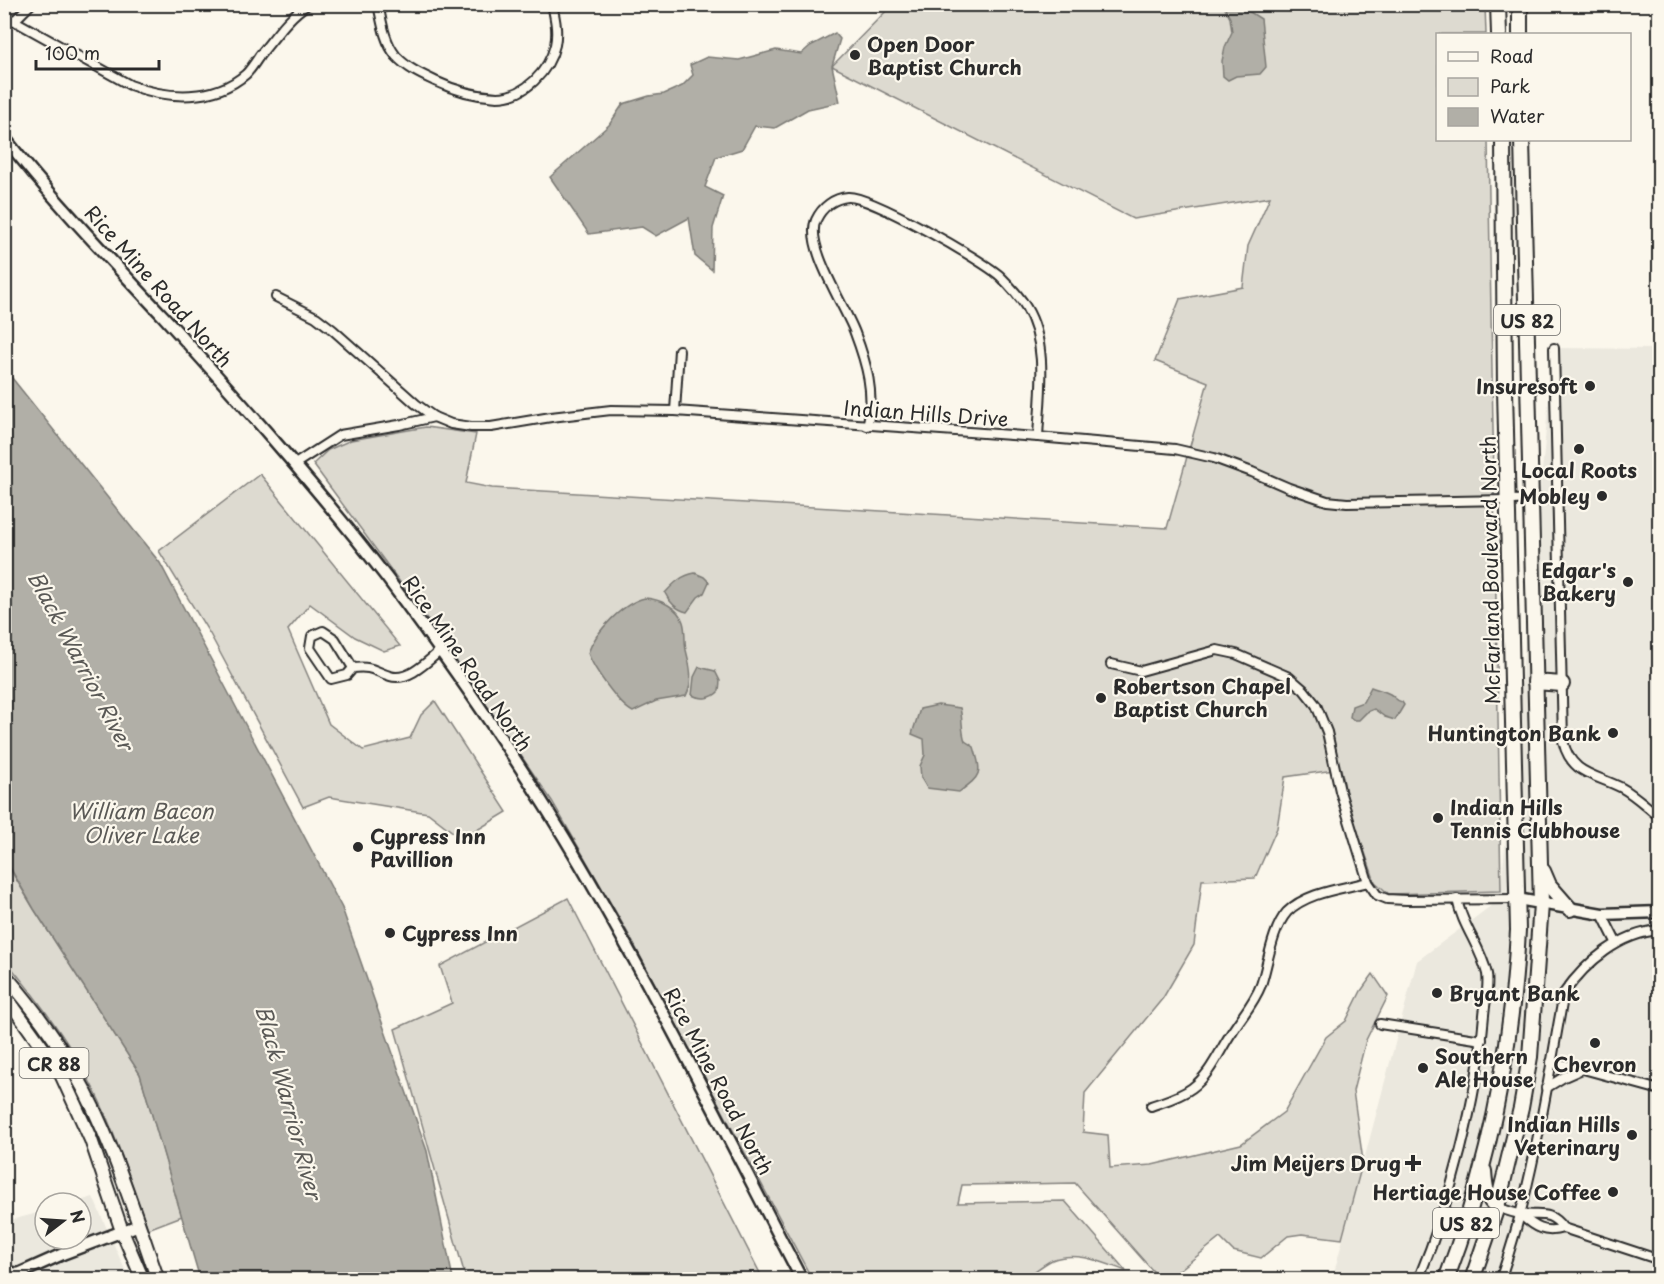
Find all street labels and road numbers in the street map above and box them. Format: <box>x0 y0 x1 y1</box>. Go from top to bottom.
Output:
street label: Rice Mine Road North <box>78 198 240 374</box>
road number: US 82 <box>1494 305 1560 335</box>
street label: Indian Hills Drive <box>843 392 1009 434</box>
street label: McFarland Boulevard North <box>1473 435 1507 705</box>
street label: Rice Mine Road North <box>396 569 540 757</box>
street label: Rice Mine Road North <box>657 982 781 1180</box>
road number: CR 88 <box>20 1048 88 1078</box>
road number: US 82 <box>1433 1208 1499 1238</box>

